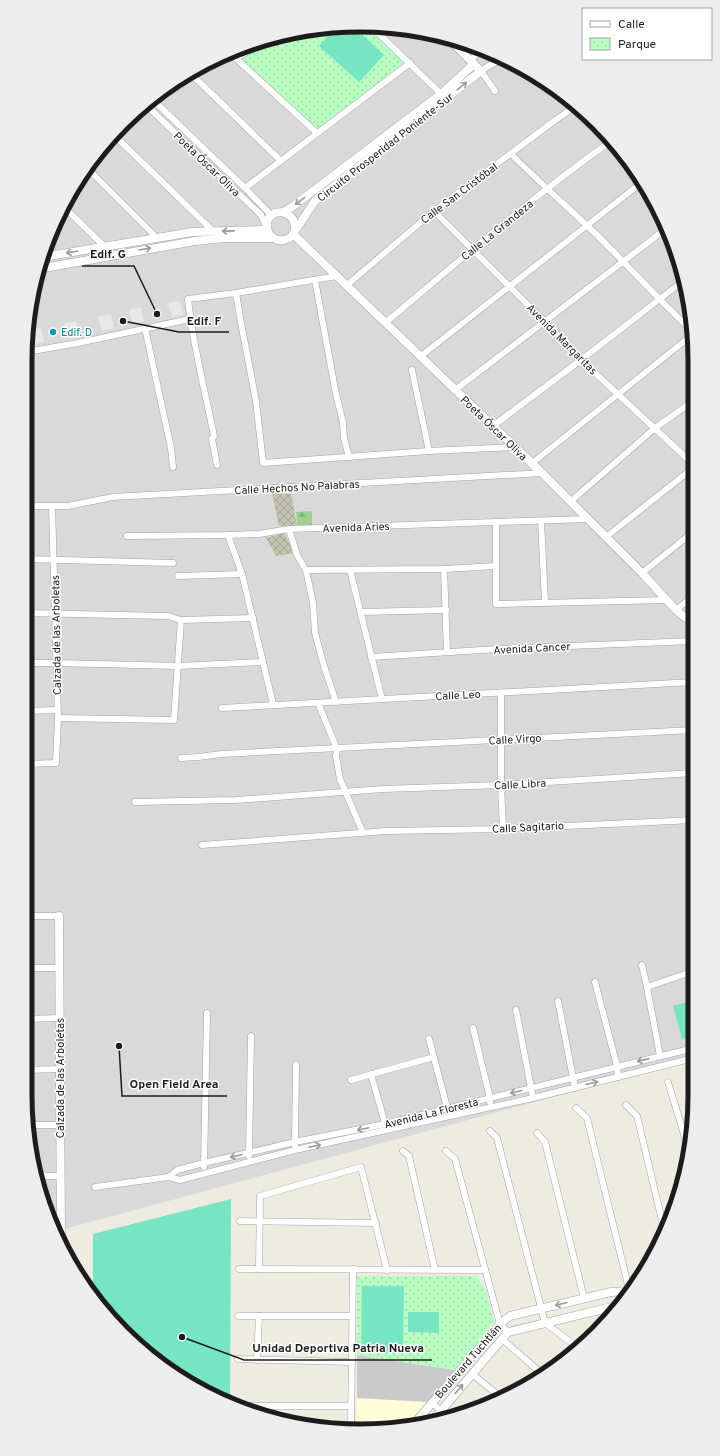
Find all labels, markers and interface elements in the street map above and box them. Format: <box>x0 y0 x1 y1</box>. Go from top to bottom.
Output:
legend <box>582 8 712 60</box>
text: Calle <box>618 17 645 33</box>
text: Parque <box>618 37 656 53</box>
one-way arrow <box>456 82 467 91</box>
street label: Circuito Prosperidad Poniente-Sur <box>315 90 457 205</box>
street label: Poeta Óscar Oliva <box>170 129 243 200</box>
street label: Calle San Cristóbal <box>418 160 501 227</box>
one-way arrow <box>295 196 306 205</box>
street label: Calle La Grandeza <box>459 197 537 264</box>
one-way arrow <box>222 227 235 235</box>
callout: Edif. G <box>82 242 134 266</box>
one-way arrow <box>138 245 151 253</box>
text: Edif. G <box>90 247 126 263</box>
one-way arrow <box>66 248 79 256</box>
street label: Avenida Margaritas <box>523 301 600 378</box>
callout: Edif. F <box>179 308 229 332</box>
text: Edif. F <box>187 314 221 330</box>
place label: Edif. D <box>61 326 92 340</box>
marker: Edif. D <box>48 327 58 337</box>
street label: Poeta Óscar Oliva <box>457 393 530 464</box>
street label: Calle Hechos No Palabras <box>234 478 360 498</box>
street label: Avenida Aries <box>322 520 390 536</box>
street label: Calzada de las Arboletas <box>49 575 65 695</box>
street label: Avenida Cancer <box>493 640 572 658</box>
street label: Calle Leo <box>435 688 481 704</box>
street label: Calle Virgo <box>488 732 542 748</box>
street label: Calle Libra <box>494 777 547 793</box>
street label: Calle Sagitario <box>492 819 564 837</box>
street label: Calzada de las Arboletas <box>54 1018 68 1138</box>
one-way arrow <box>636 1057 649 1065</box>
callout: Open Field Area <box>122 1072 227 1096</box>
text: Open Field Area <box>129 1077 219 1093</box>
one-way arrow <box>586 1079 599 1087</box>
one-way arrow <box>510 1088 523 1096</box>
street label: Avenida La Floresta <box>383 1095 480 1132</box>
one-way arrow <box>357 1125 370 1133</box>
one-way arrow <box>309 1142 322 1150</box>
one-way arrow <box>229 1152 242 1160</box>
one-way arrow <box>555 1301 568 1308</box>
street label: Boulevard Tuchtlán <box>433 1321 505 1402</box>
callout: Unidad Deportiva Patria Nueva <box>244 1336 432 1360</box>
text: Unidad Deportiva Patria Nueva <box>252 1341 424 1357</box>
one-way arrow <box>455 1384 464 1395</box>

